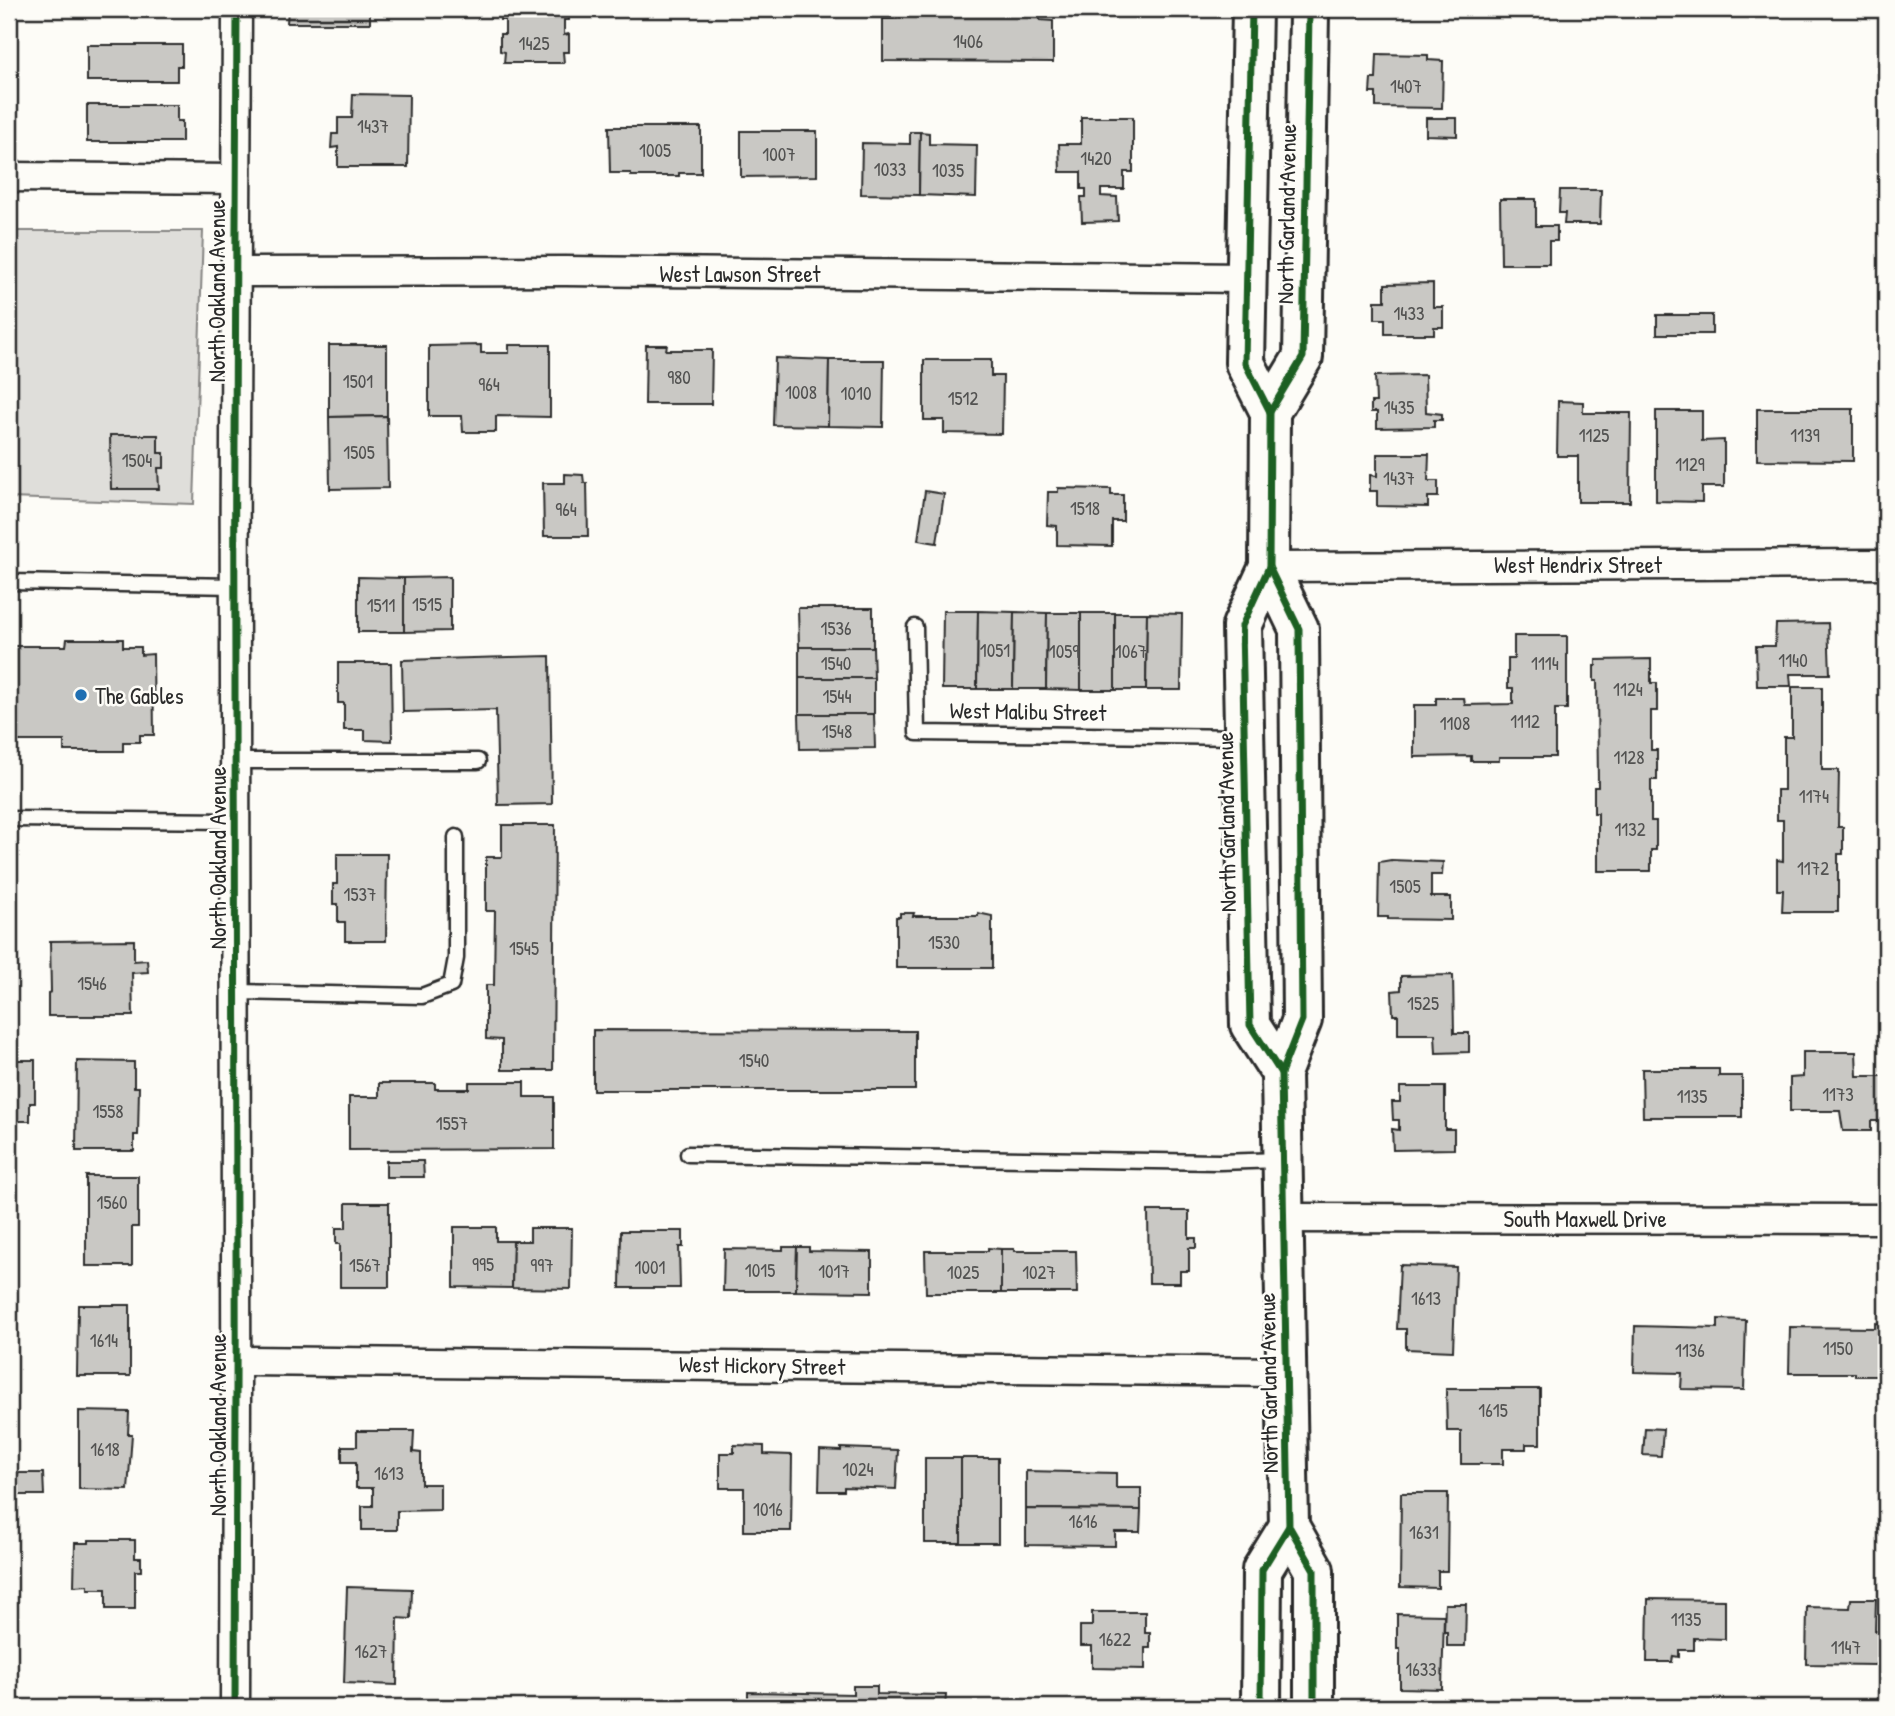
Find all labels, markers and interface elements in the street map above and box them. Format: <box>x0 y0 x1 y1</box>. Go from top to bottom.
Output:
house number: 1406 <box>953 28 983 54</box>
house number: 1425 <box>519 30 549 56</box>
house number: 1407 <box>1390 73 1422 99</box>
house number: 1437 <box>357 113 389 139</box>
street label: North Garland Avenue <box>1269 124 1303 304</box>
house number: 1005 <box>639 137 671 163</box>
house number: 1007 <box>762 141 796 167</box>
house number: 1420 <box>1080 145 1112 171</box>
house number: 1033 <box>874 156 906 182</box>
house number: 1035 <box>932 157 964 183</box>
street label: North Oakland Avenue <box>201 200 232 382</box>
street label: West Lawson Street <box>660 258 822 289</box>
house number: 1433 <box>1393 300 1425 326</box>
house number: 980 <box>667 364 691 390</box>
house number: 1501 <box>343 368 373 394</box>
house number: 964 <box>478 371 500 397</box>
house number: 1008 <box>785 379 817 405</box>
house number: 1010 <box>841 380 871 406</box>
house number: 1512 <box>948 385 978 411</box>
house number: 1435 <box>1384 394 1414 420</box>
house number: 1125 <box>1579 422 1609 448</box>
house number: 1139 <box>1790 422 1820 448</box>
house number: 1505 <box>343 439 375 465</box>
house number: 1504 <box>122 447 152 473</box>
house number: 1129 <box>1675 451 1705 477</box>
house number: 1437 <box>1383 465 1415 491</box>
house number: 1518 <box>1070 495 1100 521</box>
house number: 964 <box>555 496 577 522</box>
street label: West Hendrix Street <box>1494 549 1663 580</box>
house number: 1515 <box>412 591 442 617</box>
house number: 1511 <box>367 592 395 618</box>
house number: 1536 <box>820 615 852 641</box>
house number: 1051 <box>980 637 1010 663</box>
house number: 1059 <box>1049 638 1079 664</box>
house number: 1067 <box>1115 638 1147 664</box>
house number: 1140 <box>1778 647 1808 673</box>
house number: 1540 <box>821 650 851 676</box>
house number: 1114 <box>1531 650 1559 676</box>
house number: 1124 <box>1613 676 1643 702</box>
place label: The Gables <box>95 680 184 711</box>
house number: 1544 <box>822 683 852 709</box>
marker: The Gables <box>73 687 89 703</box>
street label: West Malibu Street <box>949 694 1108 728</box>
house number: 1112 <box>1510 708 1540 734</box>
house number: 1108 <box>1440 710 1470 736</box>
house number: 1548 <box>822 718 852 744</box>
street label: North Garland Avenue <box>1209 732 1243 912</box>
house number: 1128 <box>1614 744 1644 770</box>
street label: North Oakland Avenue <box>202 767 233 949</box>
house number: 1174 <box>1799 783 1829 809</box>
house number: 1132 <box>1614 816 1646 842</box>
house number: 1172 <box>1797 855 1829 881</box>
house number: 1505 <box>1389 873 1421 899</box>
house number: 1537 <box>344 881 376 907</box>
house number: 1530 <box>928 929 960 955</box>
house number: 1545 <box>509 935 539 961</box>
house number: 1546 <box>77 970 107 996</box>
house number: 1525 <box>1407 990 1439 1016</box>
house number: 1540 <box>739 1047 769 1073</box>
house number: 1173 <box>1822 1081 1854 1107</box>
house number: 1135 <box>1677 1083 1707 1109</box>
house number: 1558 <box>92 1098 124 1124</box>
house number: 1557 <box>436 1110 468 1136</box>
house number: 1560 <box>96 1189 128 1215</box>
street label: South Maxwell Drive <box>1503 1203 1667 1234</box>
house number: 995 <box>472 1251 494 1277</box>
house number: 1567 <box>349 1252 381 1278</box>
house number: 997 <box>530 1252 554 1278</box>
house number: 1001 <box>635 1254 666 1280</box>
house number: 1015 <box>745 1257 775 1283</box>
house number: 1017 <box>818 1258 850 1284</box>
house number: 1025 <box>947 1259 979 1285</box>
house number: 1027 <box>1022 1259 1056 1285</box>
house number: 1613 <box>1411 1285 1441 1311</box>
street label: North Garland Avenue <box>1251 1293 1285 1473</box>
house number: 1614 <box>90 1327 118 1353</box>
street label: North Oakland Avenue <box>202 1334 233 1516</box>
house number: 1150 <box>1823 1335 1853 1361</box>
house number: 1136 <box>1675 1337 1705 1363</box>
street label: West Hickory Street <box>679 1348 847 1382</box>
house number: 1615 <box>1478 1397 1508 1423</box>
house number: 1618 <box>90 1436 120 1462</box>
house number: 1024 <box>842 1456 874 1482</box>
house number: 1613 <box>374 1460 404 1486</box>
house number: 1016 <box>753 1496 783 1522</box>
house number: 1616 <box>1069 1508 1097 1534</box>
house number: 1631 <box>1409 1519 1439 1545</box>
house number: 1135 <box>1671 1606 1701 1632</box>
house number: 1622 <box>1099 1626 1131 1652</box>
house number: 1147 <box>1831 1634 1861 1660</box>
house number: 1627 <box>355 1638 387 1664</box>
house number: 1633 <box>1405 1656 1437 1682</box>

